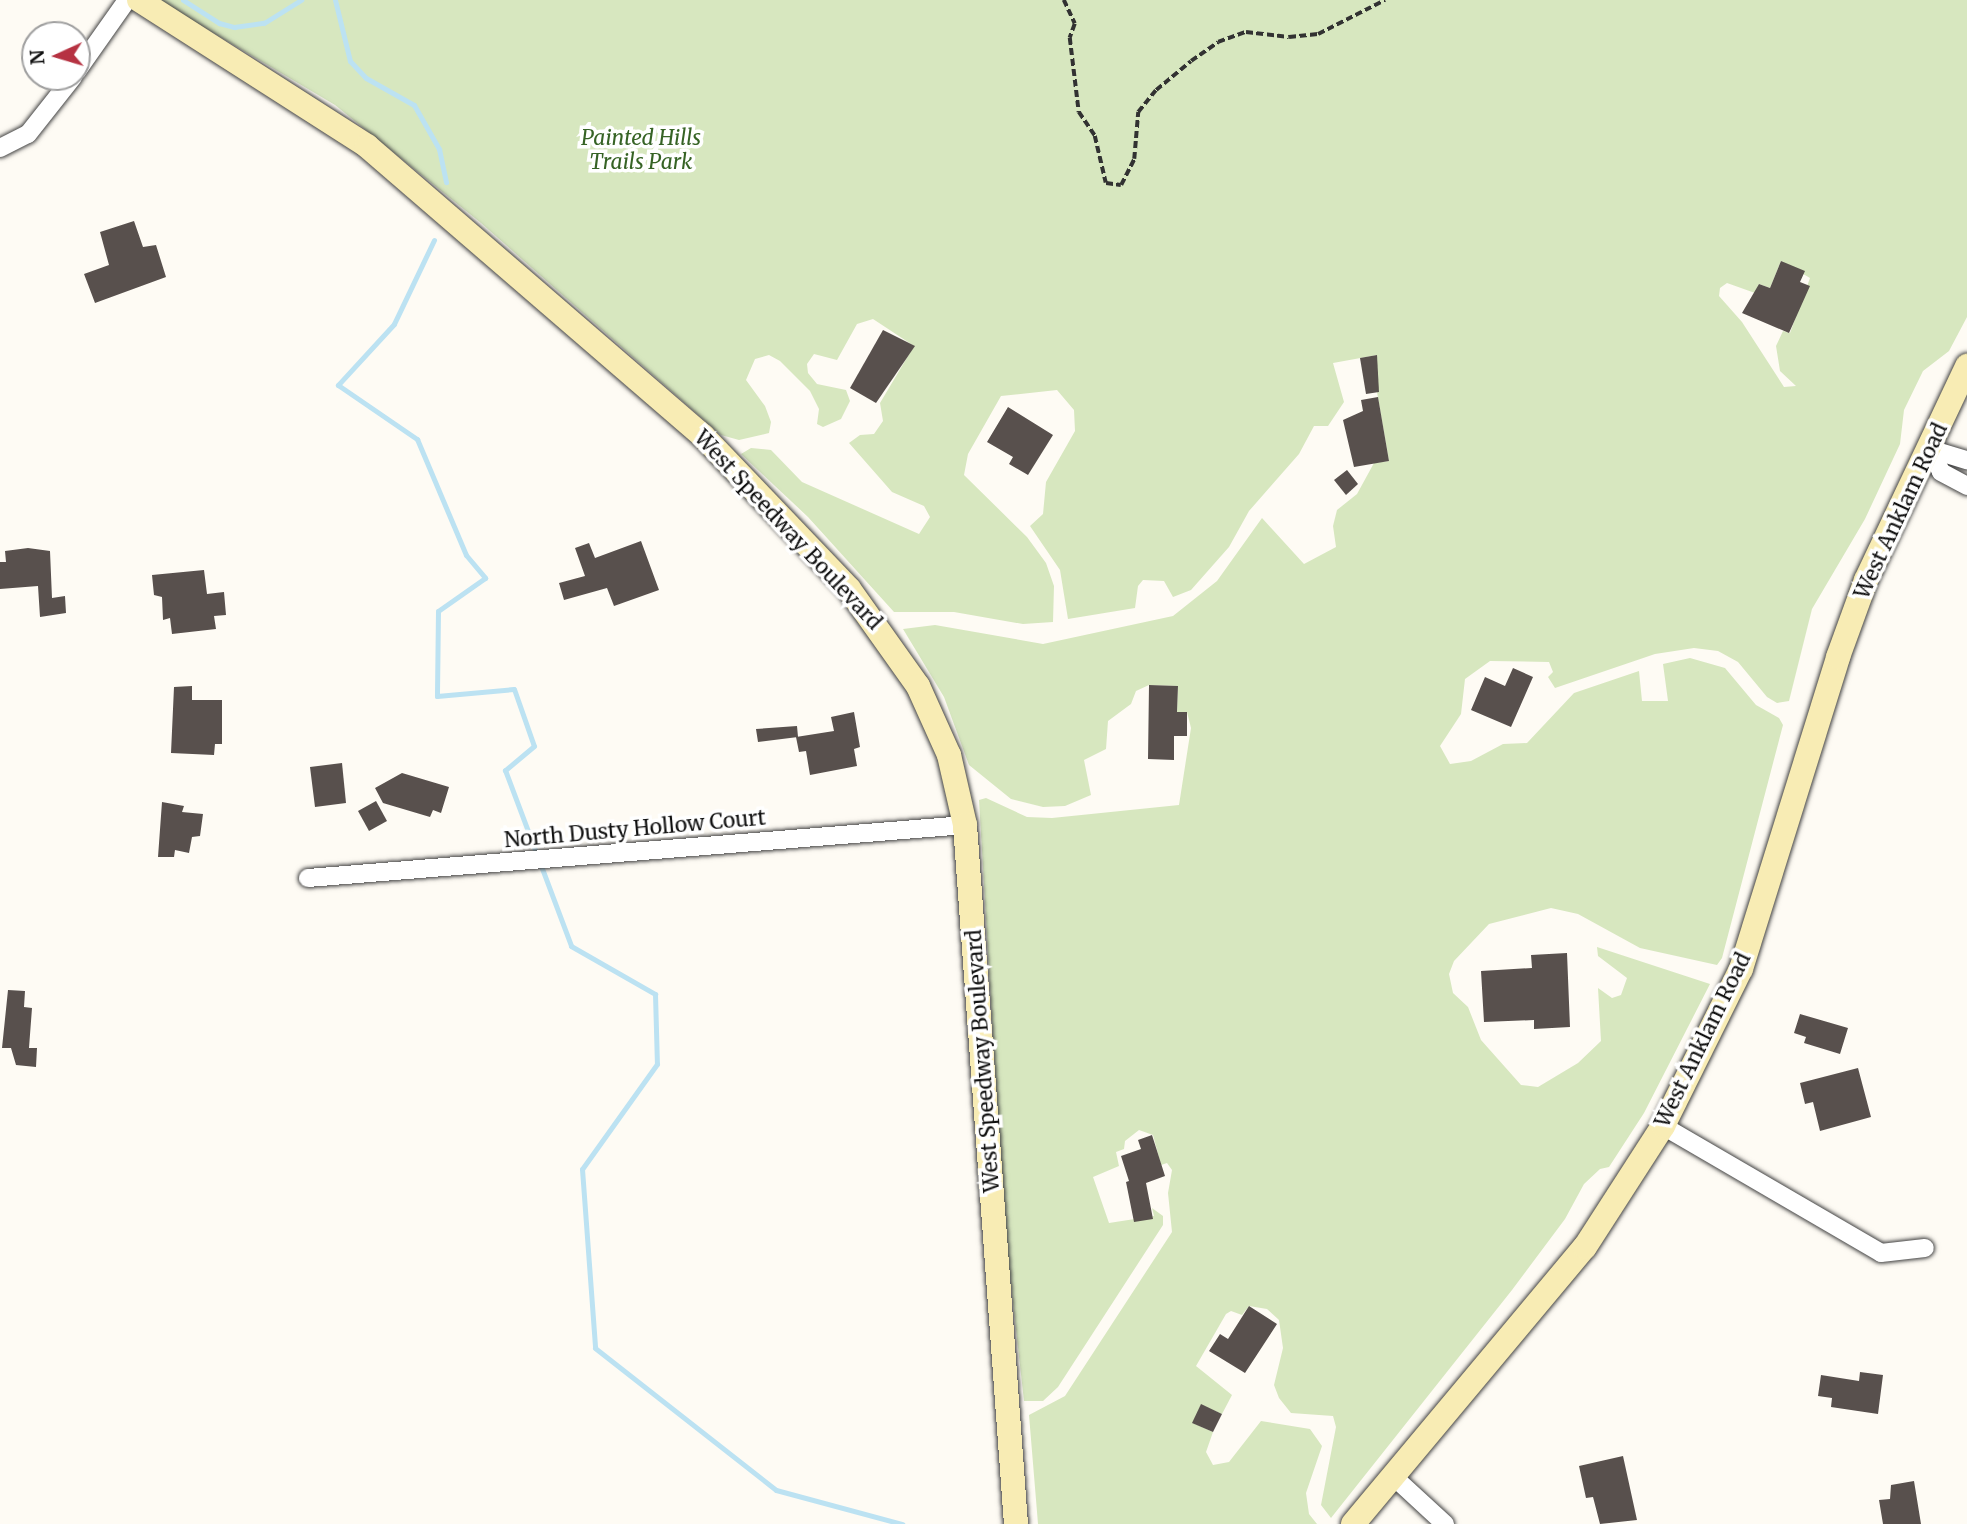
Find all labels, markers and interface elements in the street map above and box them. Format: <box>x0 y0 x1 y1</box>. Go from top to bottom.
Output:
north arrow <box>21 21 91 91</box>
text: N <box>25 49 50 66</box>
park label: Painted Hills Trails Park <box>581 125 701 175</box>
street label: West Anklam Road <box>1849 419 1953 603</box>
street label: West Speedway Boulevard <box>689 425 887 635</box>
street label: North Dusty Hollow Court <box>503 805 767 853</box>
street label: West Speedway Boulevard <box>961 929 1005 1193</box>
street label: West Anklam Road <box>1650 949 1756 1131</box>

